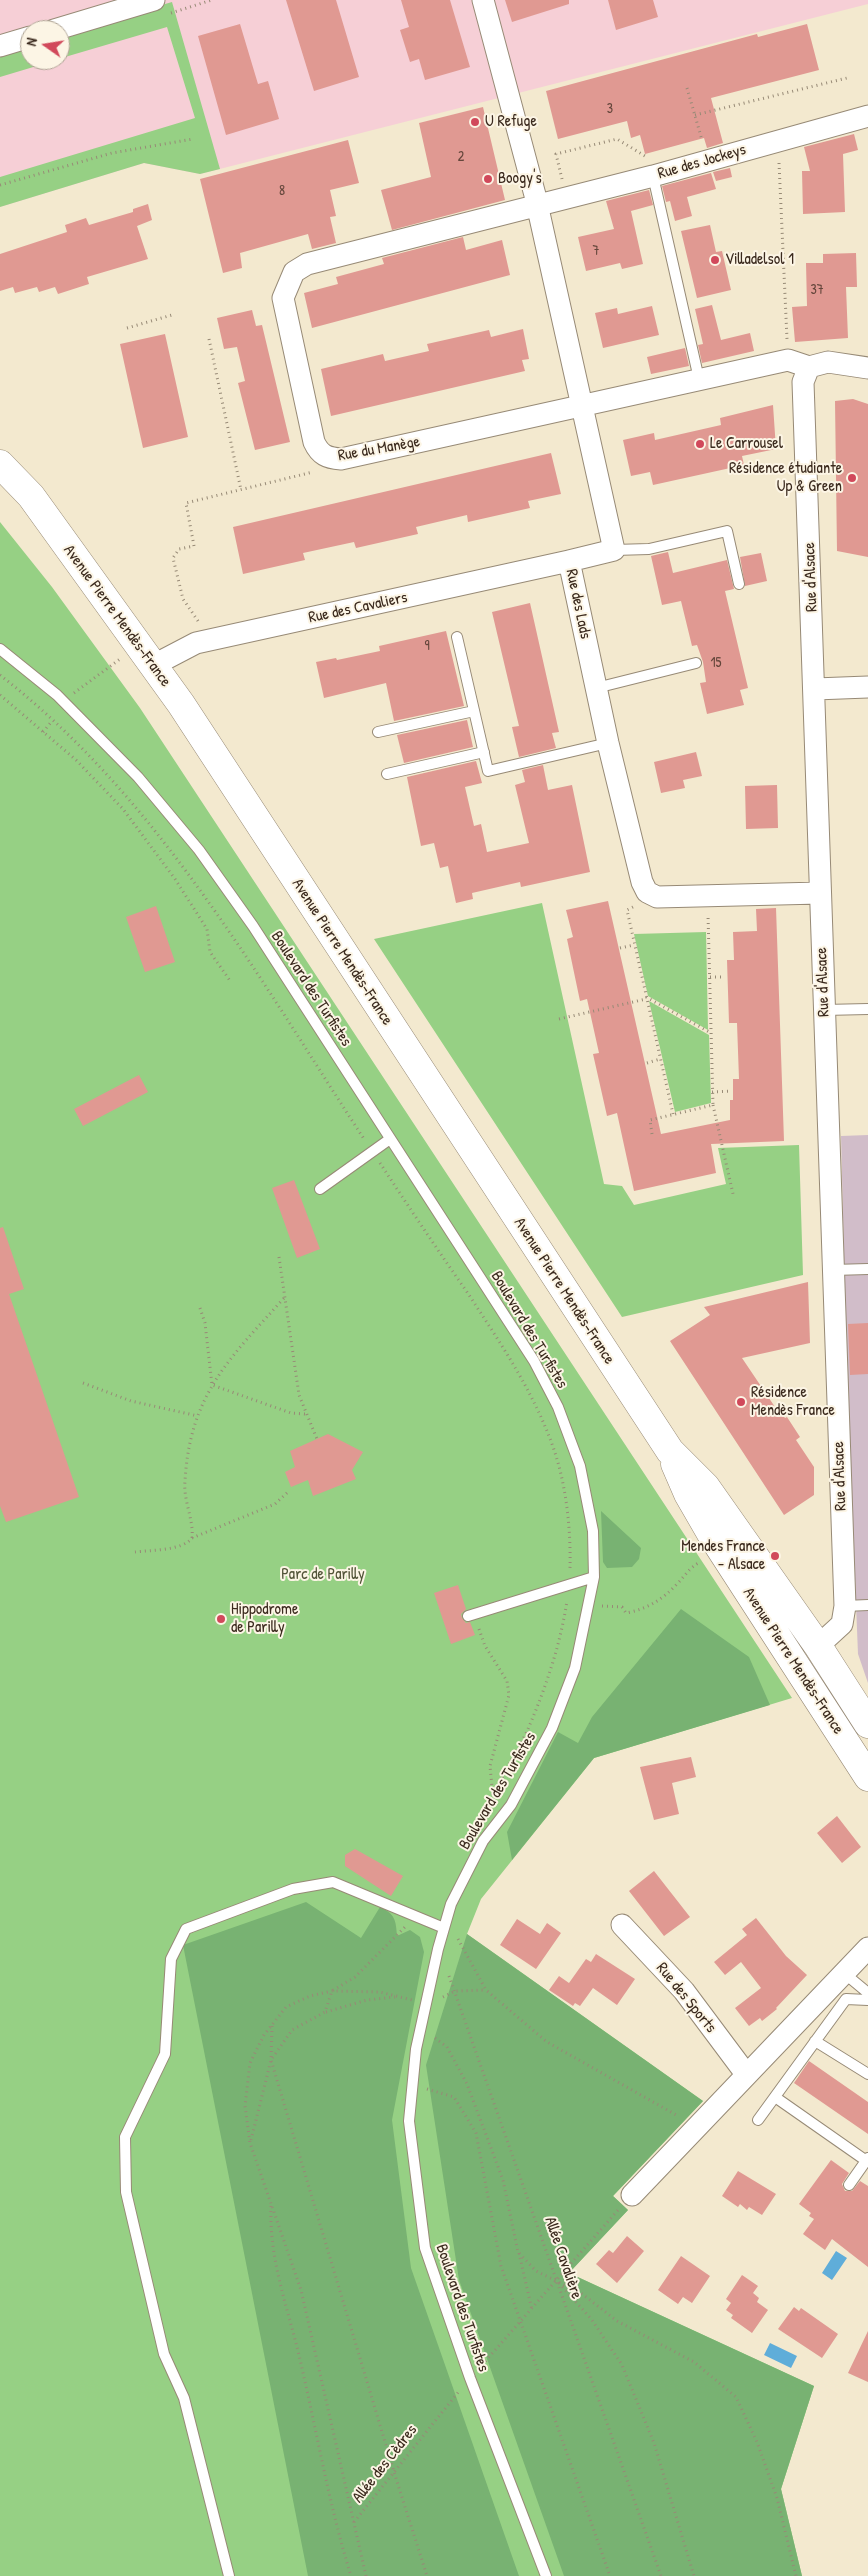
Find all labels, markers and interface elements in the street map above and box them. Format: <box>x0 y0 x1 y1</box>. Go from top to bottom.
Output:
north arrow <box>20 20 70 70</box>
text: N <box>21 36 41 48</box>
house number: 3 <box>607 101 613 117</box>
place label: U Refuge <box>485 112 537 132</box>
marker: U Refuge <box>469 116 481 128</box>
street label: Rue des Jockeys <box>656 140 748 184</box>
house number: 2 <box>458 149 464 165</box>
place label: Boogy's <box>498 169 542 189</box>
marker: Boogy's <box>482 173 494 185</box>
house number: 8 <box>279 183 285 199</box>
house number: 7 <box>593 243 599 259</box>
place label: Villadelsol 1 <box>725 250 794 270</box>
marker: Villadelsol 1 <box>709 254 721 266</box>
house number: 37 <box>810 282 824 298</box>
street label: Rue du Manège <box>337 432 421 466</box>
place label: Le Carrousel <box>710 434 783 454</box>
marker: Le Carrousel <box>694 438 706 450</box>
place label: Résidence étudiante Up & Green <box>729 459 842 497</box>
marker: Résidence étudiante Up & Green <box>846 472 858 484</box>
street label: Avenue Pierre Mendès-France <box>59 541 175 691</box>
street label: Rue d'Alsace <box>800 542 822 612</box>
street label: Rue des Lads <box>561 567 595 641</box>
street label: Rue des Cavaliers <box>307 588 409 628</box>
house number: 9 <box>424 638 430 654</box>
house number: 15 <box>710 655 722 671</box>
street label: Avenue Pierre Mendès-France <box>287 875 397 1029</box>
street label: Boulevard des Turfistes <box>267 928 355 1050</box>
street label: Rue d'Alsace <box>812 947 834 1017</box>
street label: Avenue Pierre Mendès-France <box>509 1214 619 1368</box>
street label: Boulevard des Turfistes <box>486 1268 572 1392</box>
place label: Résidence Mendès France <box>751 1383 835 1421</box>
marker: Résidence Mendès France <box>735 1396 747 1408</box>
street label: Rue d'Alsace <box>829 1441 851 1511</box>
place label: Mendes France - Alsace <box>681 1537 765 1575</box>
marker: Mendes France - Alsace <box>769 1550 781 1562</box>
park label: Parc de Parilly <box>281 1565 365 1585</box>
street label: Avenue Pierre Mendès-France <box>738 1584 848 1738</box>
place label: Hippodrome de Parilly <box>231 1600 298 1638</box>
marker: Hippodrome de Parilly <box>215 1613 227 1625</box>
street label: Boulevard des Turfistes <box>455 1729 541 1853</box>
street label: Rue des Sports <box>652 1959 720 2037</box>
street label: Allée Cavalière <box>540 2214 586 2302</box>
street label: Boulevard des Turfistes <box>431 2242 493 2374</box>
street label: Allée des Cèdres <box>349 2421 421 2507</box>

